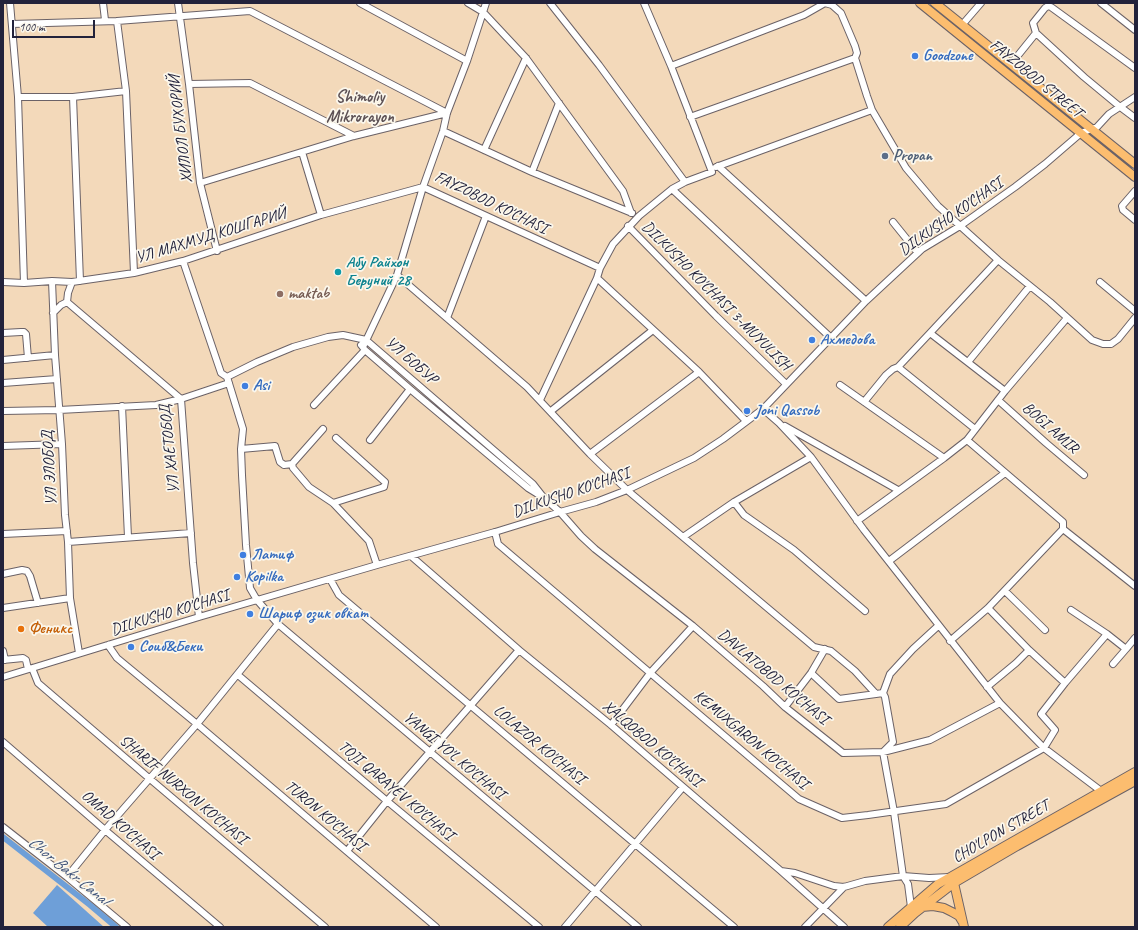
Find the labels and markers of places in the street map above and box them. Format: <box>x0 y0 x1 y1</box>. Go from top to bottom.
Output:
place label: Goodzone <box>923 46 972 66</box>
marker: Goodzone <box>910 51 920 61</box>
place label: Propan <box>893 146 932 166</box>
marker: Propan <box>880 151 890 161</box>
place label: Абу Райхон Беруний 28 <box>346 253 411 291</box>
marker: Абу Райхон Беруний 28 <box>333 267 343 277</box>
place label: maktab <box>288 284 329 304</box>
marker: maktab <box>275 289 285 299</box>
place label: Ахмедова <box>820 330 874 350</box>
marker: Ахмедова <box>807 335 817 345</box>
place label: Asi <box>253 376 270 396</box>
marker: Asi <box>240 381 250 391</box>
place label: Joni Qassob <box>755 401 819 421</box>
marker: Joni Qassob <box>742 406 752 416</box>
place label: Латиф <box>251 545 294 565</box>
marker: Латиф <box>238 550 248 560</box>
place label: Kopilka <box>245 567 283 587</box>
marker: Kopilka <box>232 572 242 582</box>
place label: Шариф озик овкат <box>258 604 368 624</box>
marker: Шариф озик овкат <box>245 609 255 619</box>
place label: Феникс <box>29 619 72 639</box>
marker: Феникс <box>16 624 26 634</box>
place label: Соиб&Беки <box>139 637 203 657</box>
marker: Соиб&Беки <box>126 642 136 652</box>

